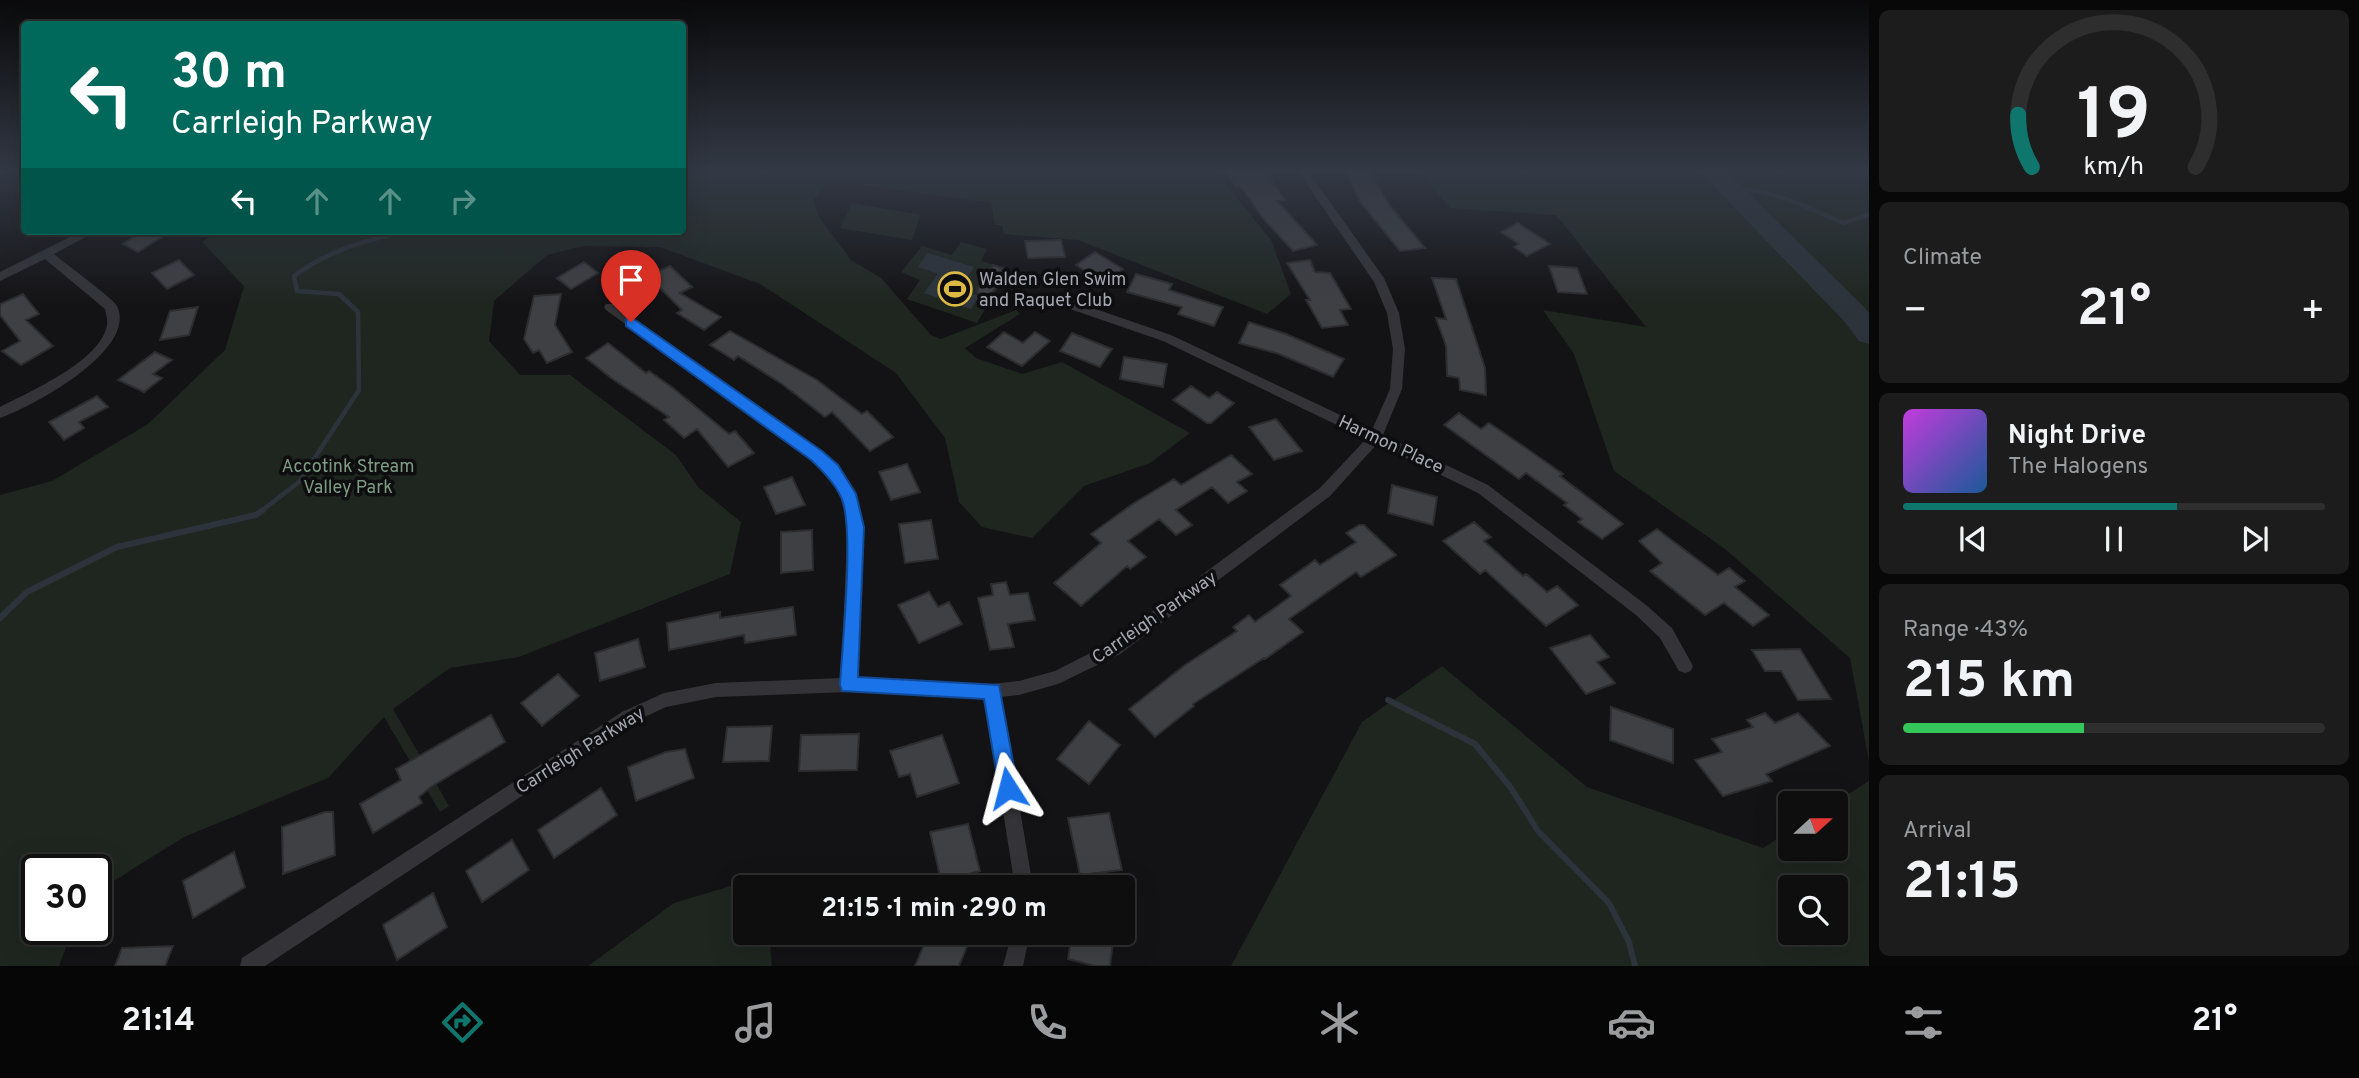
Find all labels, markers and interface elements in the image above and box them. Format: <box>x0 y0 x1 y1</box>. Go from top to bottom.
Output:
text: 30 m <box>171 44 287 106</box>
icon: left <box>56 49 147 140</box>
text: 19 <box>2077 73 2151 165</box>
text: Carrleigh Parkway <box>171 105 433 145</box>
text: km/h <box>2084 152 2144 184</box>
icon: left <box>225 182 263 220</box>
icon: ahead <box>298 182 336 220</box>
icon: ahead <box>371 182 409 220</box>
icon: right <box>444 182 482 220</box>
text: Climate <box>1903 244 1982 273</box>
pin <box>601 250 661 322</box>
icon: arrive <box>612 261 650 299</box>
place label: Walden Glen Swim and Raquet Club <box>979 269 1126 313</box>
sports icon: Walden Glen Swim and Raquet Club <box>936 270 974 308</box>
text: 21° <box>2077 278 2151 344</box>
text: − <box>1903 288 1928 337</box>
text: + <box>2300 288 2325 337</box>
street label: Harmon Place <box>1334 411 1446 480</box>
text: Night Drive <box>2008 420 2146 453</box>
text: The Halogens <box>2008 453 2148 482</box>
park label: Accotink Stream Valley Park <box>282 456 414 500</box>
icon: previous <box>1954 520 1992 558</box>
icon: pause <box>2095 520 2133 558</box>
icon: next <box>2236 520 2274 558</box>
street label: Carrleigh Parkway <box>1088 567 1222 670</box>
text: Range · 43% <box>1903 616 2028 645</box>
text: 215 km <box>1903 650 2075 716</box>
street label: Carrleigh Parkway <box>512 703 649 800</box>
position arrow <box>971 751 1045 825</box>
north arrow <box>1778 791 1848 861</box>
map controls <box>1778 791 1848 945</box>
text: Arrival <box>1903 817 1972 846</box>
text: 21:15 <box>1903 851 2021 917</box>
speed limit sign: 30 <box>21 854 112 945</box>
button: search <box>1778 875 1848 945</box>
text: 21:15 · 1 min · 290 m <box>821 893 1047 926</box>
icon: directions <box>438 998 487 1047</box>
icon: music <box>731 998 780 1047</box>
icon: phone <box>1023 998 1072 1047</box>
icon: climate <box>1315 998 1364 1047</box>
icon: car <box>1607 998 1656 1047</box>
icon: filters <box>1899 998 1948 1047</box>
text: 21:14 <box>122 1002 195 1042</box>
text: 21° <box>2192 1002 2237 1042</box>

